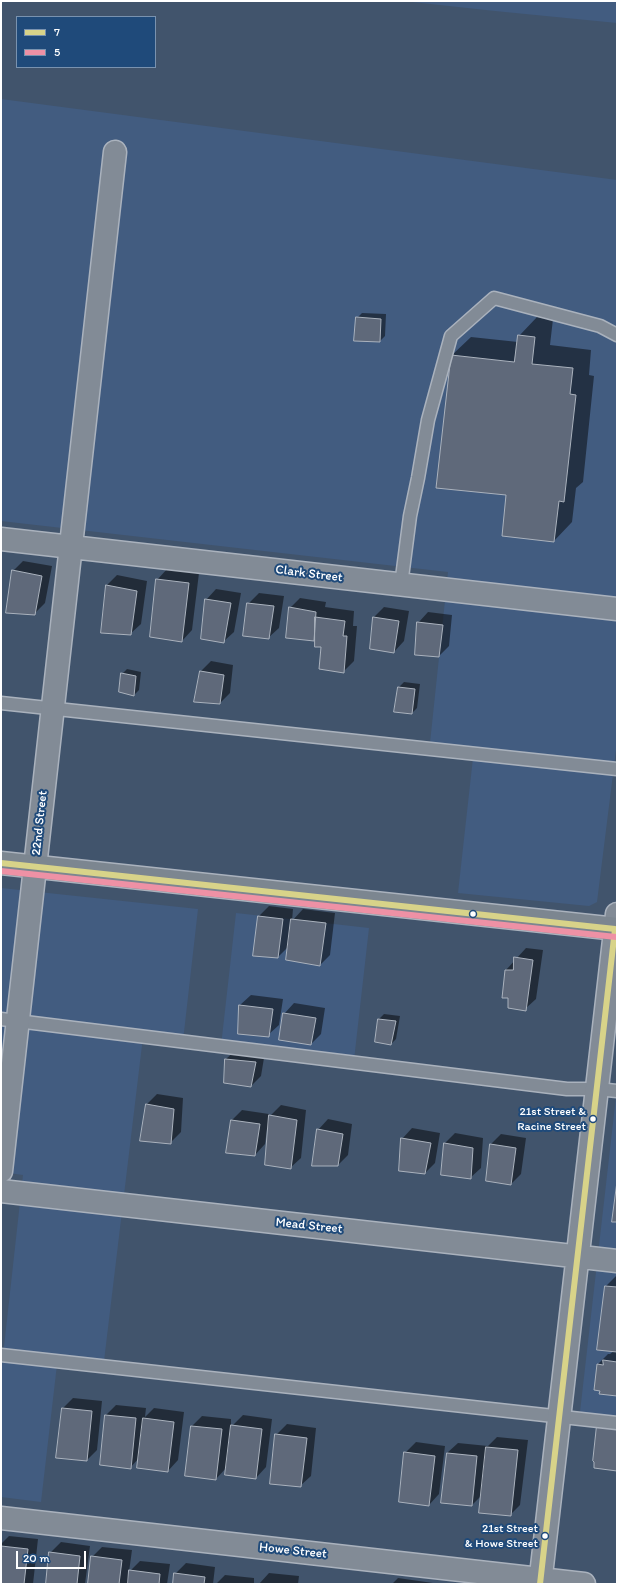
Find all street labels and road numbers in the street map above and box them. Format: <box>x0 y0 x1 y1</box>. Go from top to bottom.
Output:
street label: Clark Street <box>274 562 344 586</box>
street label: 22nd Street <box>29 790 51 856</box>
street label: Mead Street <box>275 1215 343 1237</box>
street label: Howe Street <box>258 1540 328 1562</box>

